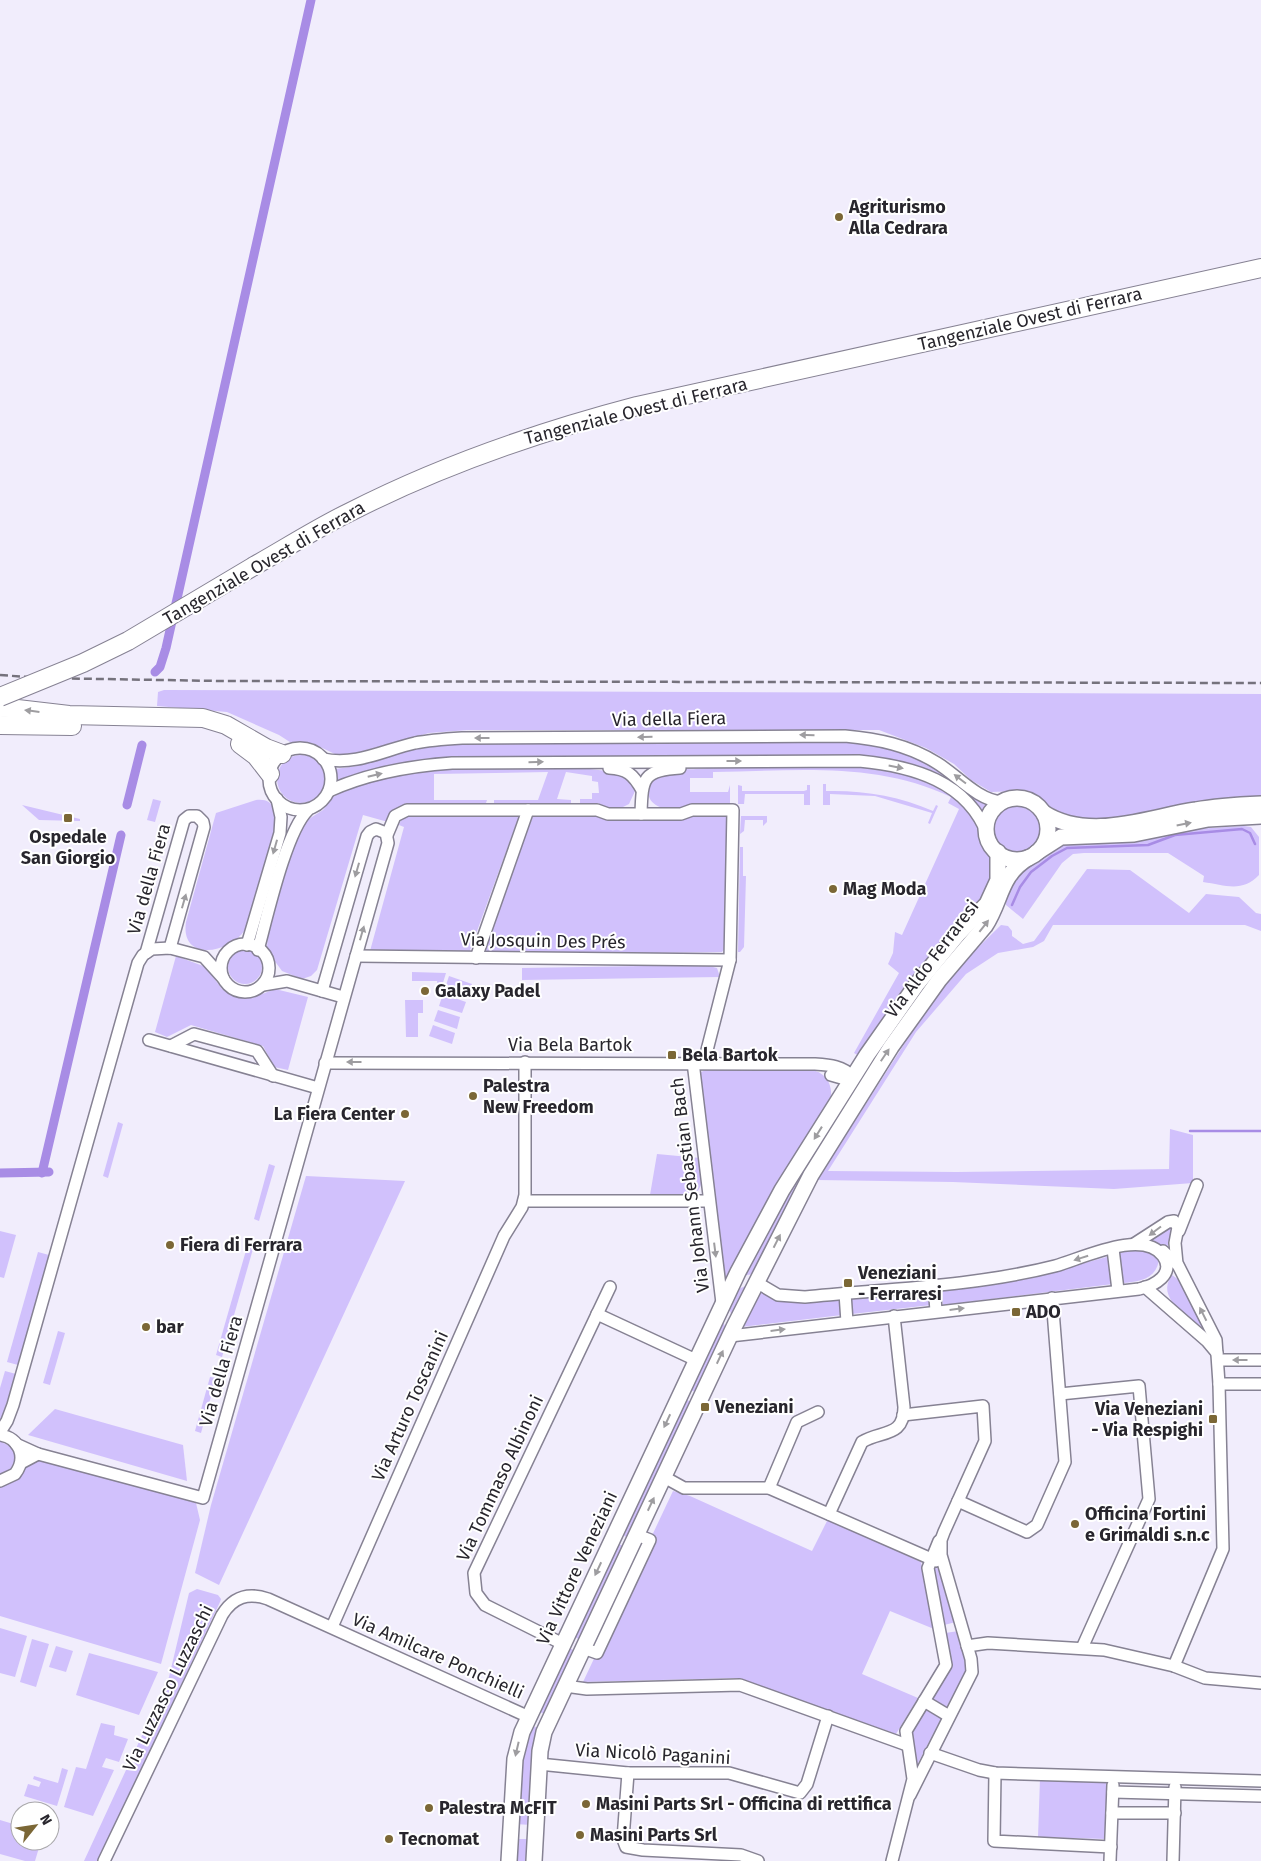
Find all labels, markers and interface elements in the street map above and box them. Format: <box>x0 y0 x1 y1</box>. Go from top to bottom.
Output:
place label: Agriturismo Alla Cedrara <box>848 196 948 239</box>
marker: Agriturismo Alla Cedrara <box>833 211 845 223</box>
street label: Tangenziale Ovest di Ferrara <box>916 283 1144 355</box>
street label: Tangenziale Ovest di Ferrara <box>522 373 750 449</box>
street label: Tangenziale Ovest di Ferrara <box>159 496 369 630</box>
one-way arrow <box>24 707 40 715</box>
street label: Via della Fiera <box>612 707 726 731</box>
one-way arrow <box>799 731 815 739</box>
one-way arrow <box>637 733 653 741</box>
one-way arrow <box>474 734 490 742</box>
one-way arrow <box>726 757 742 765</box>
one-way arrow <box>528 758 544 766</box>
one-way arrow <box>888 763 903 771</box>
one-way arrow <box>367 771 382 779</box>
one-way arrow <box>954 774 967 785</box>
marker: Ospedale San Giorgio <box>62 812 74 824</box>
one-way arrow <box>1176 819 1192 827</box>
street label: Via della Fiera <box>123 821 175 937</box>
place label: Ospedale San Giorgio <box>21 826 115 869</box>
one-way arrow <box>271 840 279 855</box>
one-way arrow <box>353 862 361 878</box>
place label: Mag Moda <box>843 878 926 900</box>
marker: Mag Moda <box>827 883 839 895</box>
one-way arrow <box>180 893 188 908</box>
street label: Via Aldo Ferraresi <box>880 896 984 1022</box>
one-way arrow <box>978 920 989 933</box>
one-way arrow <box>358 926 366 941</box>
street label: Via Josquin Des Prés <box>460 929 626 953</box>
place label: Galaxy Padel <box>435 980 541 1002</box>
marker: Galaxy Padel <box>419 985 431 997</box>
street label: Via Bela Bartok <box>508 1034 633 1056</box>
place label: Bela Bartok <box>682 1044 779 1066</box>
one-way arrow <box>880 1048 890 1062</box>
marker: Bela Bartok <box>666 1049 678 1061</box>
one-way arrow <box>346 1058 362 1066</box>
place label: Palestra New Freedom <box>483 1075 594 1118</box>
street label: Via Johann Sebastian Bach <box>666 1076 714 1294</box>
marker: Palestra New Freedom <box>467 1090 479 1102</box>
place label: La Fiera Center <box>274 1103 396 1125</box>
marker: La Fiera Center <box>399 1108 411 1120</box>
one-way arrow <box>813 1127 823 1140</box>
one-way arrow <box>1149 1226 1162 1237</box>
place label: Fiera di Ferrara <box>180 1234 302 1256</box>
one-way arrow <box>773 1234 781 1248</box>
marker: Fiera di Ferrara <box>164 1239 176 1251</box>
one-way arrow <box>711 1242 719 1258</box>
one-way arrow <box>1074 1255 1089 1262</box>
place label: Veneziani - Ferraresi <box>857 1262 942 1305</box>
marker: Veneziani - Ferraresi <box>842 1277 854 1289</box>
place label: ADO <box>1025 1301 1061 1323</box>
one-way arrow <box>949 1305 965 1313</box>
marker: ADO <box>1010 1306 1022 1318</box>
one-way arrow <box>1199 1307 1207 1322</box>
street label: Via della Fiera <box>195 1313 247 1429</box>
place label: bar <box>156 1316 184 1338</box>
marker: bar <box>140 1321 152 1333</box>
one-way arrow <box>771 1326 787 1334</box>
street label: Via Arturo Toscanini <box>367 1327 453 1485</box>
one-way arrow <box>716 1350 724 1364</box>
one-way arrow <box>1232 1356 1248 1364</box>
street label: Via Tommaso Albinoni <box>452 1391 548 1565</box>
place label: Veneziani <box>714 1396 794 1418</box>
place label: Via Veneziani - Via Respighi <box>1091 1398 1203 1441</box>
marker: Veneziani <box>699 1401 711 1413</box>
marker: Via Veneziani - Via Respighi <box>1207 1413 1219 1425</box>
one-way arrow <box>662 1414 670 1428</box>
street label: Via Vittore Veneziani <box>532 1488 622 1648</box>
one-way arrow <box>648 1497 656 1511</box>
place label: Officina Fortini e Grimaldi s.n.c <box>1085 1503 1210 1546</box>
marker: Officina Fortini e Grimaldi s.n.c <box>1069 1518 1081 1530</box>
one-way arrow <box>594 1562 602 1576</box>
street label: Via Luzzasco Luzzaschi <box>118 1601 218 1775</box>
street label: Via Amilcare Ponchielli <box>349 1608 527 1704</box>
street label: Via Nicolò Paganini <box>575 1739 731 1769</box>
one-way arrow <box>513 1741 521 1757</box>
place label: Masini Parts Srl - Officina di rettifica <box>596 1793 892 1815</box>
place label: Palestra McFIT <box>439 1797 557 1819</box>
marker: Masini Parts Srl - Officina di rettifica <box>580 1798 592 1810</box>
north arrow <box>10 1801 60 1851</box>
marker: Palestra McFIT <box>423 1802 435 1814</box>
text: N <box>36 1811 56 1828</box>
place label: Masini Parts Srl <box>590 1824 718 1846</box>
place label: Tecnomat <box>399 1828 480 1850</box>
marker: Masini Parts Srl <box>574 1829 586 1841</box>
marker: Tecnomat <box>383 1833 395 1845</box>

